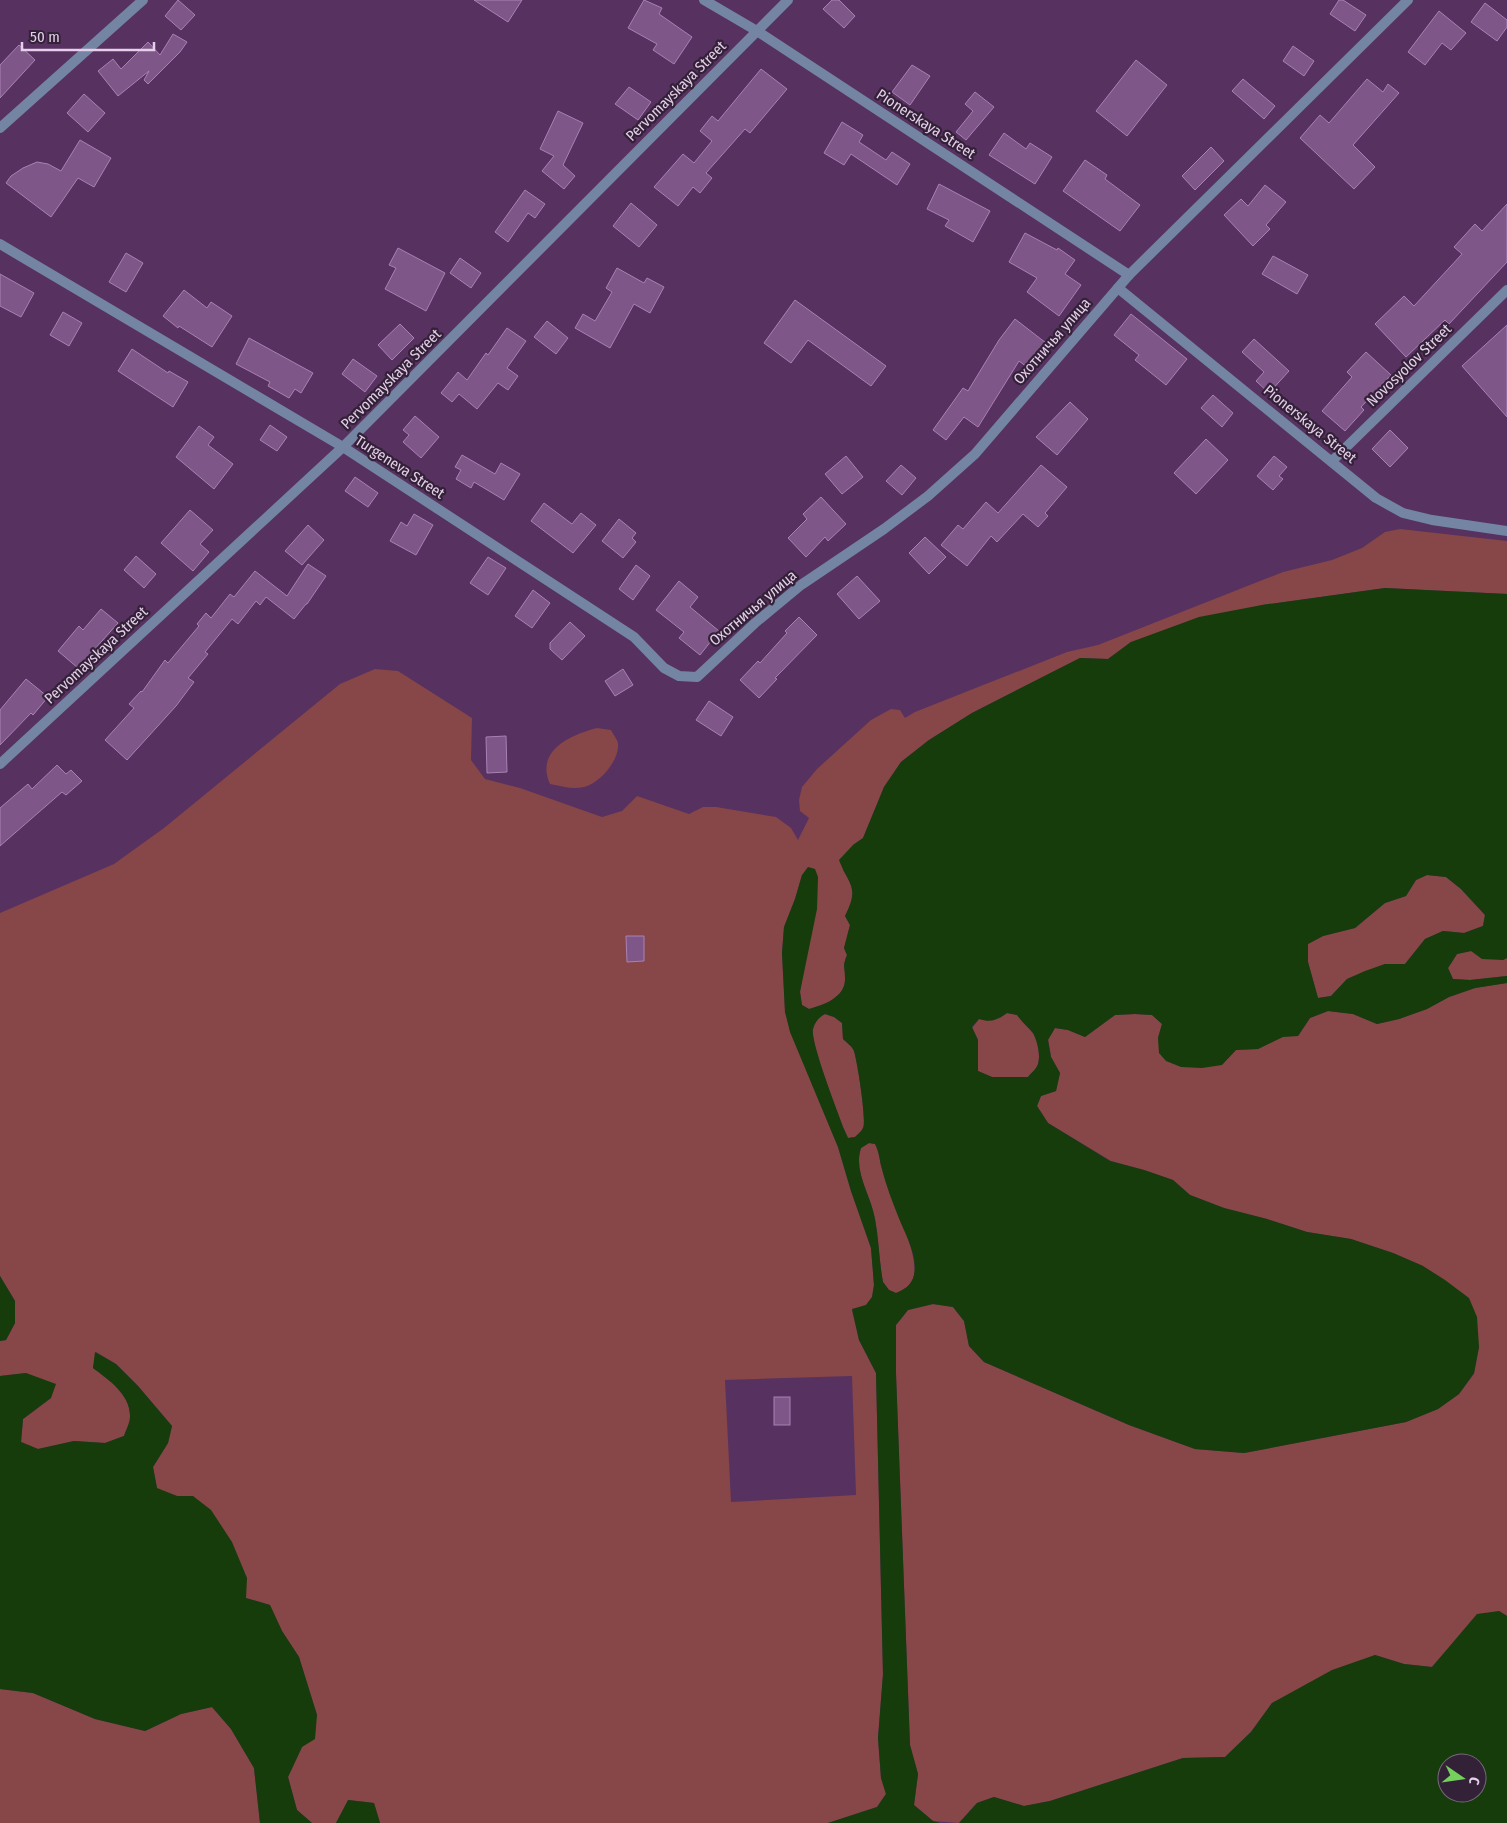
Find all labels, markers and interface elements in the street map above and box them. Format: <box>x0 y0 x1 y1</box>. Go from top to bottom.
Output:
scale bar <box>22 20 155 52</box>
text: 50 m <box>30 28 60 46</box>
street label: Pervomayskaya Street <box>622 37 730 145</box>
street label: Pionerskaya Street <box>873 85 979 163</box>
street label: Охотничья улица <box>1010 294 1094 388</box>
street label: Novosyolov Street <box>1363 320 1455 410</box>
street label: Pervomayskaya Street <box>337 325 445 433</box>
street label: Pionerskaya Street <box>1260 381 1360 467</box>
street label: Turgeneva Street <box>352 431 448 503</box>
street label: Охотничья улица <box>706 566 800 650</box>
street label: Pervomayskaya Street <box>41 603 151 707</box>
north arrow <box>1437 1753 1487 1803</box>
text: С <box>1465 1775 1483 1787</box>

